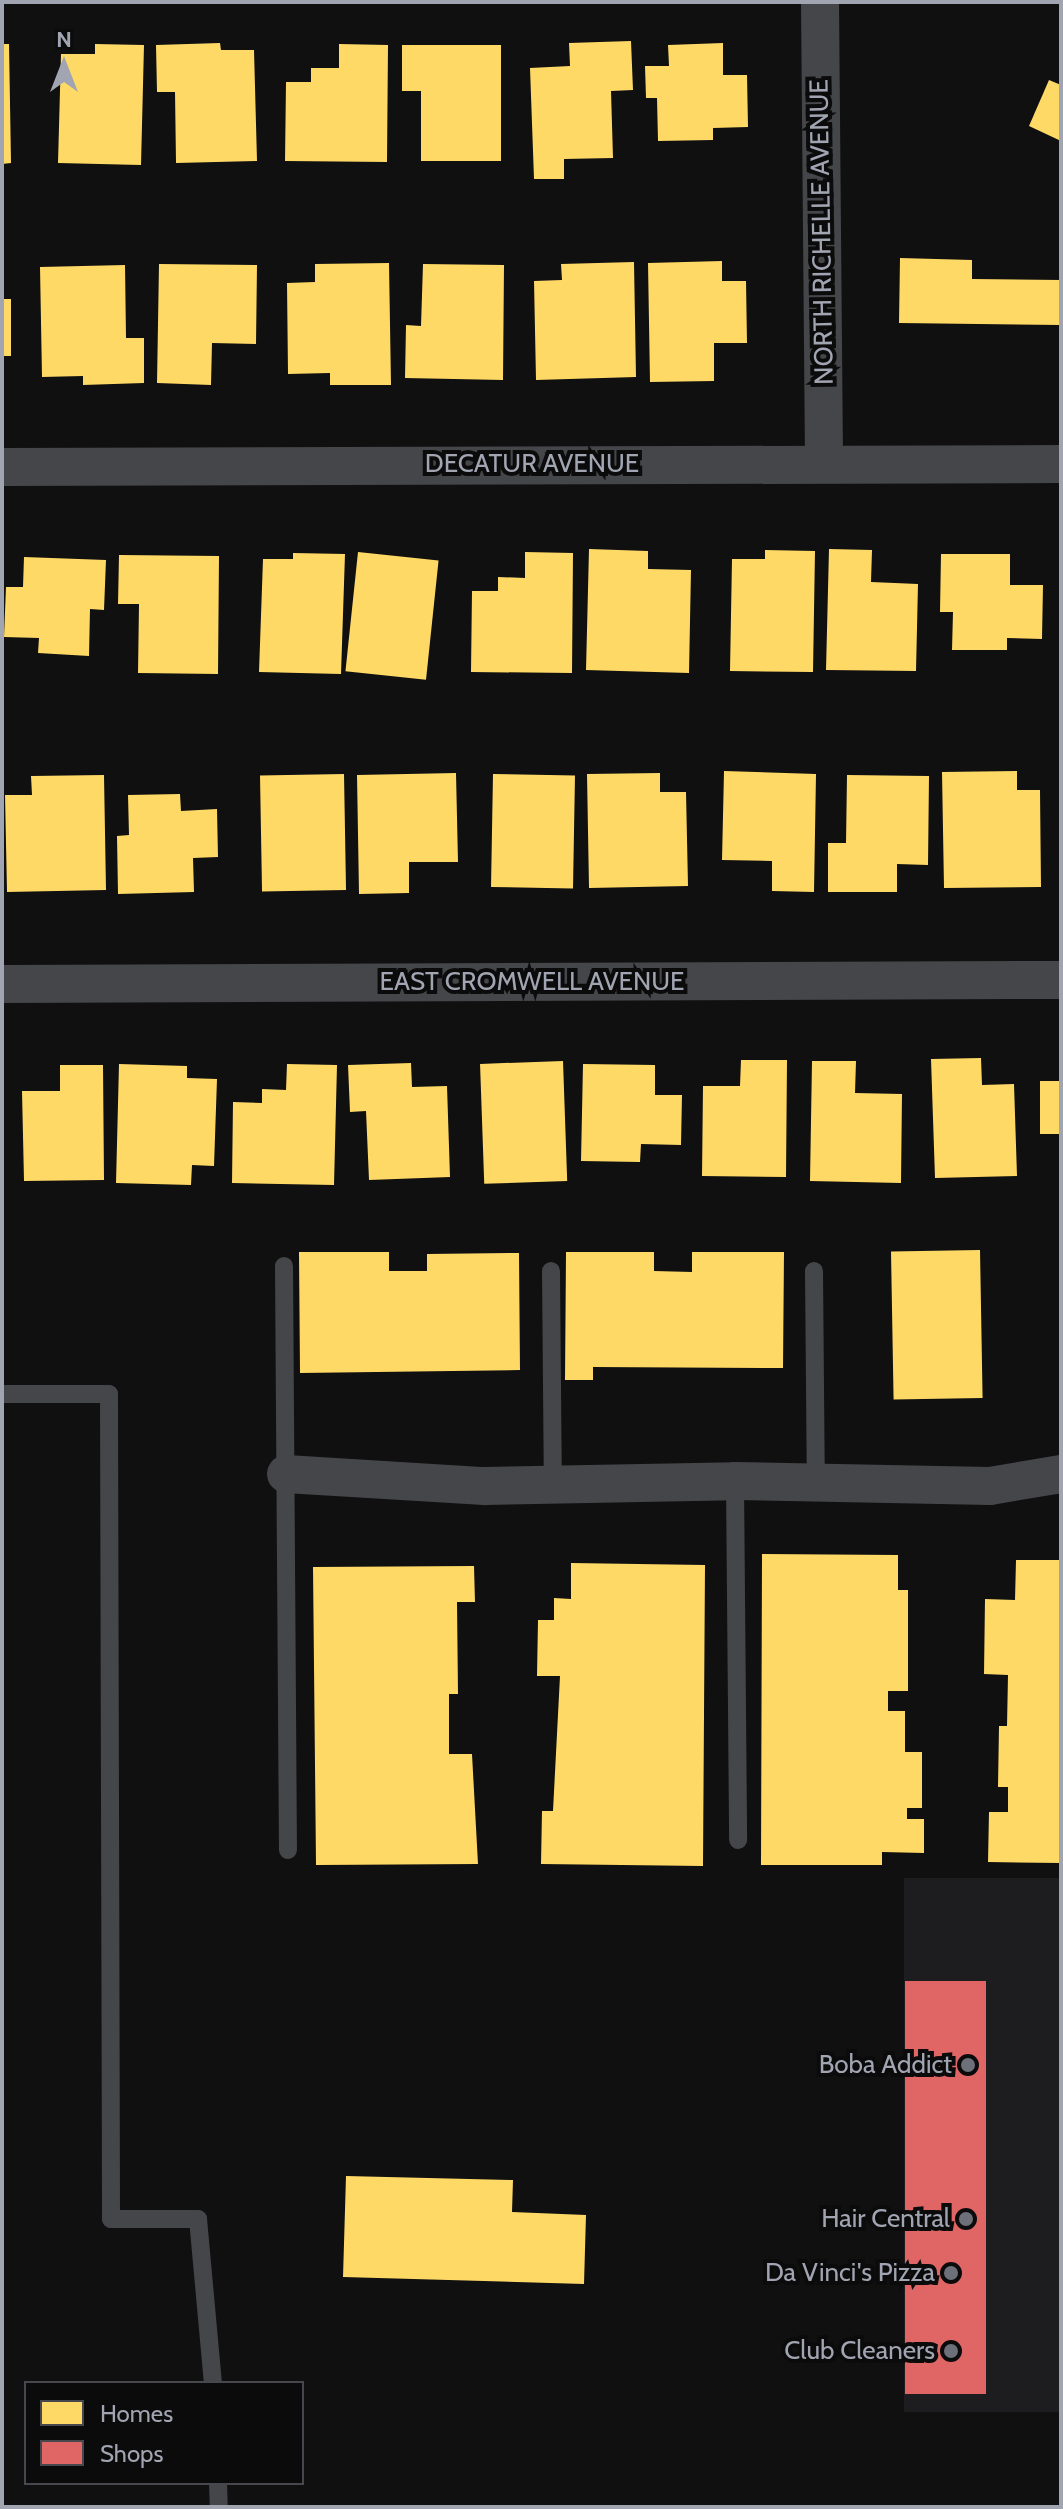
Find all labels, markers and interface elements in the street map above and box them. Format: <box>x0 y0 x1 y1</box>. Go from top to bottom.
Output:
north arrow <box>24 24 104 104</box>
text: N <box>56 26 72 53</box>
street label: NORTH RICHELLE AVENUE <box>804 79 840 385</box>
street label: DECATUR AVENUE <box>425 448 639 480</box>
street label: EAST CROMWELL AVENUE <box>380 966 684 998</box>
place label: Boba Addict <box>819 2049 952 2081</box>
marker: Boba Addict <box>959 2056 977 2074</box>
place label: Hair Central <box>821 2203 950 2235</box>
marker: Hair Central <box>957 2210 975 2228</box>
place label: Da Vinci's Pizza <box>765 2257 935 2289</box>
marker: Da Vinci's Pizza <box>942 2264 960 2282</box>
place label: Club Cleaners <box>784 2335 935 2367</box>
marker: Club Cleaners <box>942 2342 960 2360</box>
legend <box>24 2381 304 2485</box>
text: Homes <box>100 2399 173 2428</box>
text: Shops <box>100 2439 163 2468</box>

